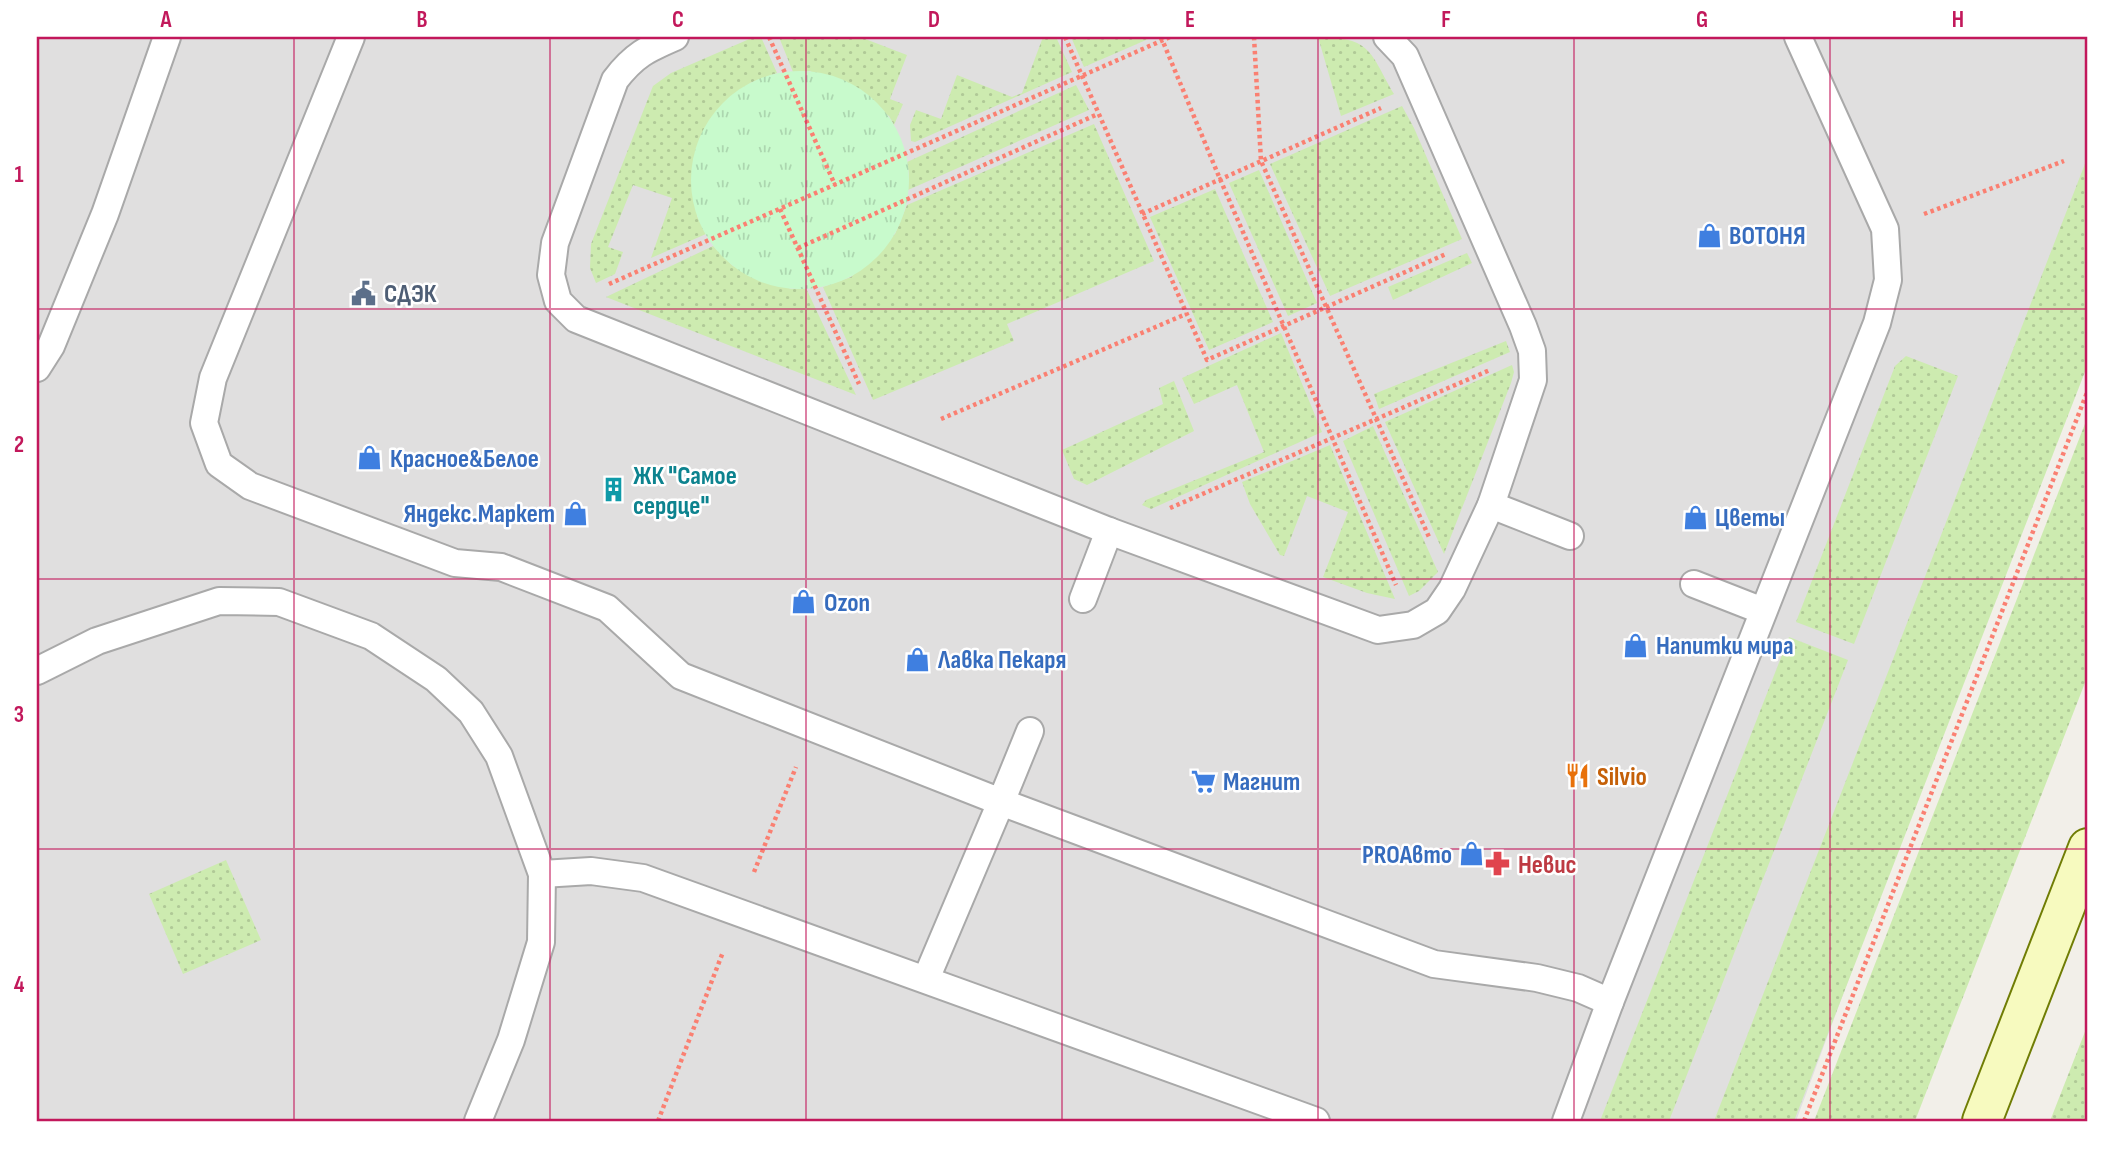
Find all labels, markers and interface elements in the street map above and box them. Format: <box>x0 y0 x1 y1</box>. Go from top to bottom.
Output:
text: A <box>160 6 173 34</box>
text: B <box>417 6 428 34</box>
text: C <box>672 6 684 34</box>
text: D <box>928 6 940 34</box>
text: E <box>1185 6 1195 34</box>
text: F <box>1441 6 1451 34</box>
text: G <box>1696 6 1708 34</box>
text: H <box>1952 6 1964 34</box>
text: 1 <box>14 161 24 189</box>
shop icon: ВОТОНЯ <box>1695 221 1723 249</box>
place label: ВОТОНЯ <box>1729 221 1806 252</box>
public building icon: СДЭК <box>350 279 378 307</box>
place label: СДЭК <box>384 279 437 310</box>
text: 2 <box>14 431 24 459</box>
shop icon: Красное&Белое <box>356 444 384 472</box>
place label: Красное&Белое <box>390 444 539 475</box>
place label: ЖК "Самое сердце" <box>633 461 737 522</box>
building icon: ЖК "Самое сердце" <box>599 476 627 504</box>
place label: Яндекс.Маркет <box>403 499 555 530</box>
shop icon: Яндекс.Маркет <box>561 499 589 527</box>
shop icon: Цветы <box>1681 503 1709 531</box>
place label: Цветы <box>1715 503 1785 534</box>
shop icon: Ozon <box>790 588 818 616</box>
place label: Ozon <box>824 588 870 619</box>
shop icon: Напитки мира <box>1622 631 1650 659</box>
place label: Напитки мира <box>1656 631 1794 662</box>
shop icon: Лавка Пекаря <box>904 645 932 673</box>
place label: Лавка Пекаря <box>937 645 1067 676</box>
text: 3 <box>14 701 24 729</box>
restaurant icon: Silvio <box>1563 762 1591 790</box>
place label: Silvio <box>1597 762 1647 793</box>
supermarket icon: Магнит <box>1189 767 1217 795</box>
place label: Магнит <box>1223 767 1300 798</box>
place label: PROАвто <box>1362 840 1452 871</box>
shop icon: PROАвто <box>1458 840 1486 868</box>
pharmacy icon: Невис <box>1484 850 1512 878</box>
place label: Невис <box>1518 850 1577 881</box>
text: 4 <box>14 971 25 999</box>

